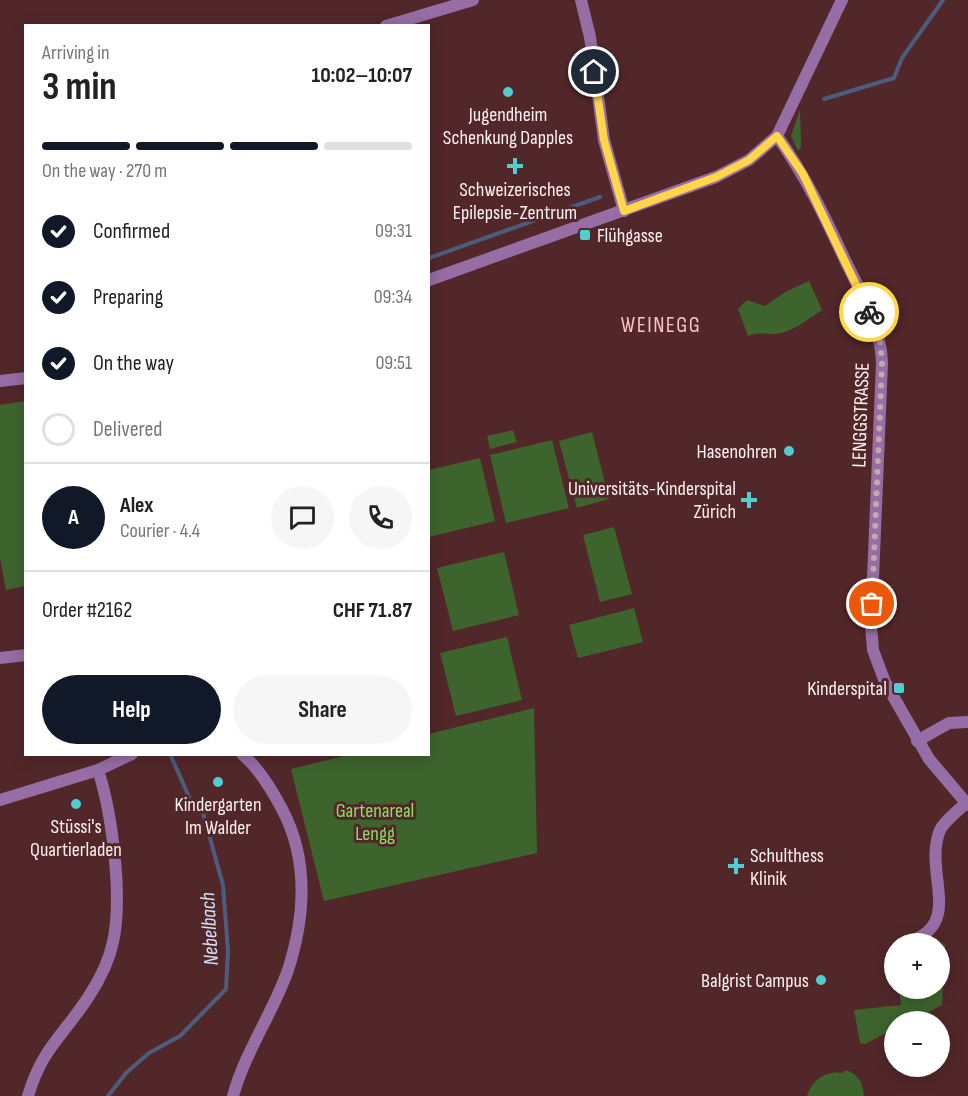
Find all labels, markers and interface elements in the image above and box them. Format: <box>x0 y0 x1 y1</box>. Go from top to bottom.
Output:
text: Arriving in <box>42 41 110 65</box>
pin <box>568 46 619 97</box>
icon: home <box>577 55 610 88</box>
text: 10:02–10:07 <box>312 62 412 89</box>
text: 3 min <box>42 64 117 111</box>
marker: Jugendheim Schenkung Dapples <box>501 85 515 99</box>
place label: Jugendheim Schenkung Dapples <box>443 103 573 150</box>
marker: Schweizerisches Epilepsie-Zentrum <box>506 157 524 175</box>
text: On the way · 270 m <box>42 159 167 183</box>
place label: Schweizerisches Epilepsie-Zentrum <box>453 178 577 225</box>
icon: check <box>42 215 75 248</box>
text: Confirmed <box>93 218 170 245</box>
text: 09:31 <box>375 219 412 243</box>
place label: Flühgasse <box>597 224 663 248</box>
marker: Flühgasse <box>578 228 592 242</box>
icon: check <box>42 281 75 314</box>
courier <box>839 282 899 342</box>
text: Preparing <box>93 284 163 311</box>
text: 09:34 <box>374 285 412 309</box>
icon: bike <box>853 296 886 329</box>
district label: WEINEGG <box>621 312 701 339</box>
icon: check <box>42 347 75 380</box>
text: On the way <box>93 350 174 377</box>
text: 09:51 <box>375 351 412 375</box>
street label: LENGGSTRASSE <box>847 362 875 468</box>
text: Delivered <box>93 416 162 443</box>
place label: Hasenohren <box>696 440 777 464</box>
marker: Hasenohren <box>782 444 796 458</box>
place label: Universitäts-Kinderspital Zürich <box>568 477 736 524</box>
button: chat <box>271 486 334 549</box>
button: phone <box>349 486 412 549</box>
marker: Universitäts-Kinderspital Zürich <box>740 491 758 509</box>
text: Alex <box>120 492 153 519</box>
text: A <box>68 504 79 531</box>
text: Courier · 4.4 <box>120 519 200 543</box>
pin <box>846 578 897 629</box>
icon: bag <box>855 587 888 620</box>
text: Order #2162 <box>42 597 132 624</box>
text: CHF 71.87 <box>333 597 412 624</box>
button: Help <box>42 675 221 744</box>
button: Share <box>233 675 412 744</box>
place label: Kinderspital <box>807 677 887 701</box>
marker: Kinderspital <box>892 681 906 695</box>
marker: Kindergarten Im Walder <box>211 775 225 789</box>
place label: Kindergarten Im Walder <box>175 793 261 840</box>
marker: Stüssi's Quartierladen <box>69 797 83 811</box>
park label: Gartenareal Lengg <box>336 799 414 846</box>
place label: Stüssi's Quartierladen <box>30 815 122 862</box>
place label: Schulthess Klinik <box>750 844 824 891</box>
marker: Schulthess Klinik <box>727 857 745 875</box>
water label: Nebelbach <box>195 892 224 966</box>
map controls <box>884 933 950 1077</box>
button: + <box>884 933 950 999</box>
place label: Balgrist Campus <box>701 969 809 993</box>
marker: Balgrist Campus <box>814 973 828 987</box>
button: − <box>884 1011 950 1077</box>

